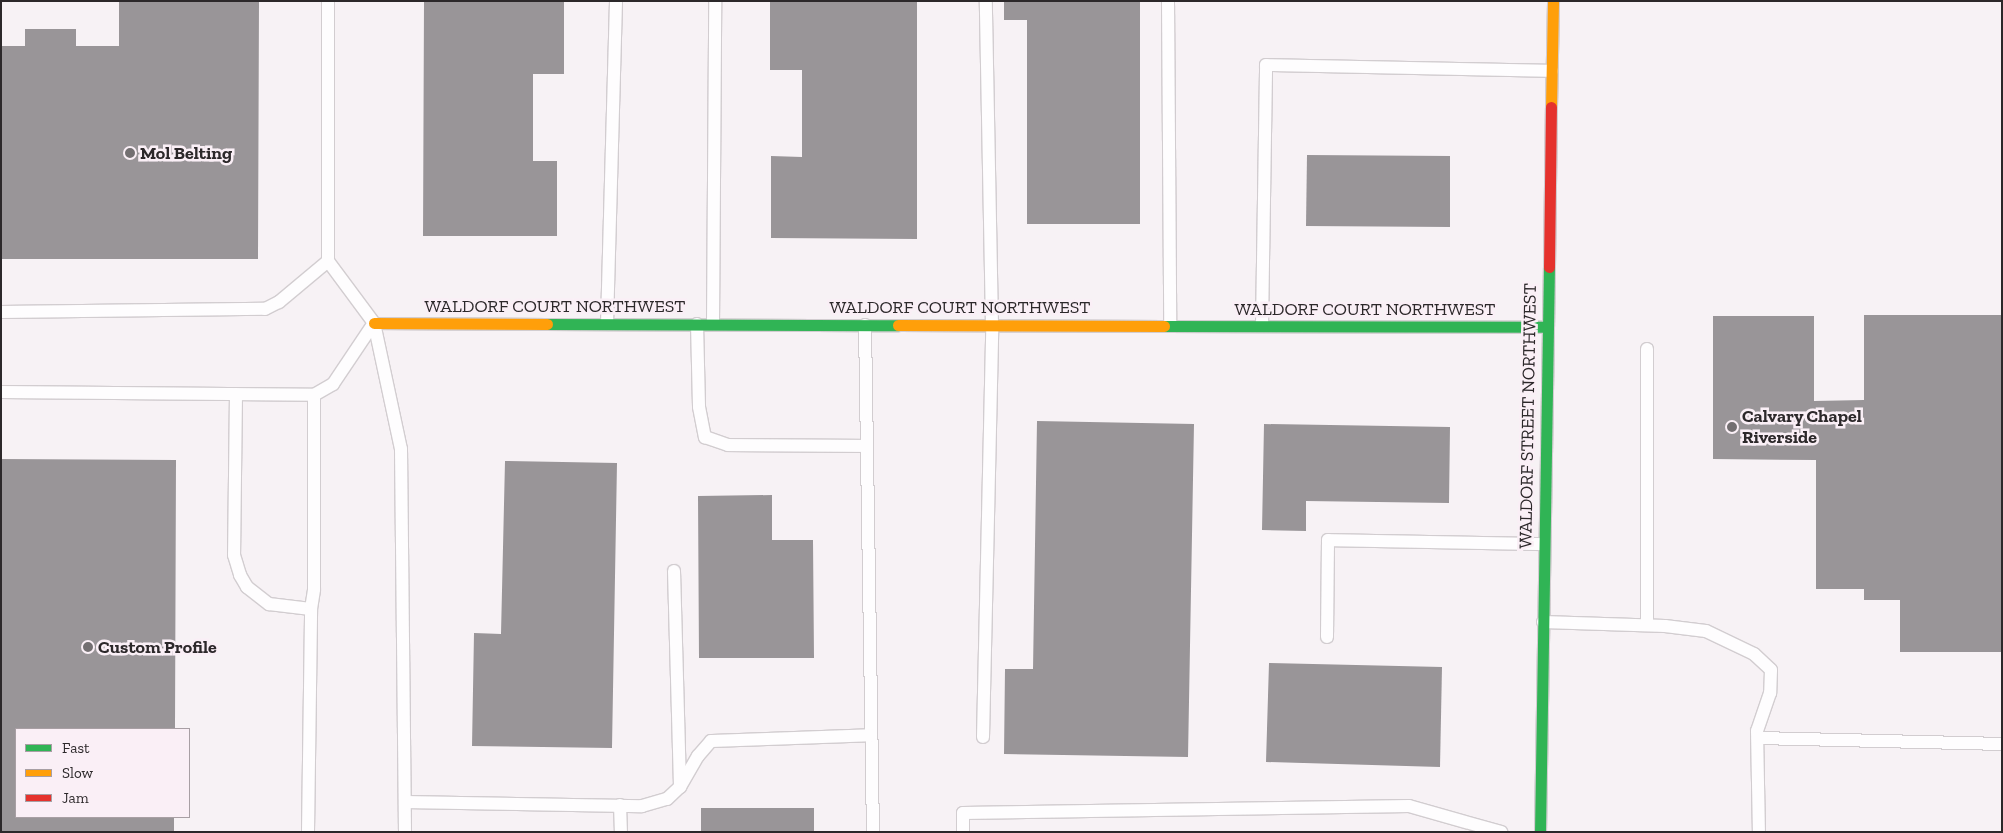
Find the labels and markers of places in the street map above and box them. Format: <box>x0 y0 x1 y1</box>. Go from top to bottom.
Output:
place label: Mol Belting <box>140 142 232 164</box>
marker: Mol Belting <box>124 147 136 159</box>
place label: Calvary Chapel Riverside <box>1742 406 1862 448</box>
marker: Calvary Chapel Riverside <box>1726 421 1738 433</box>
place label: Custom Profile <box>98 636 217 658</box>
marker: Custom Profile <box>82 641 94 653</box>

